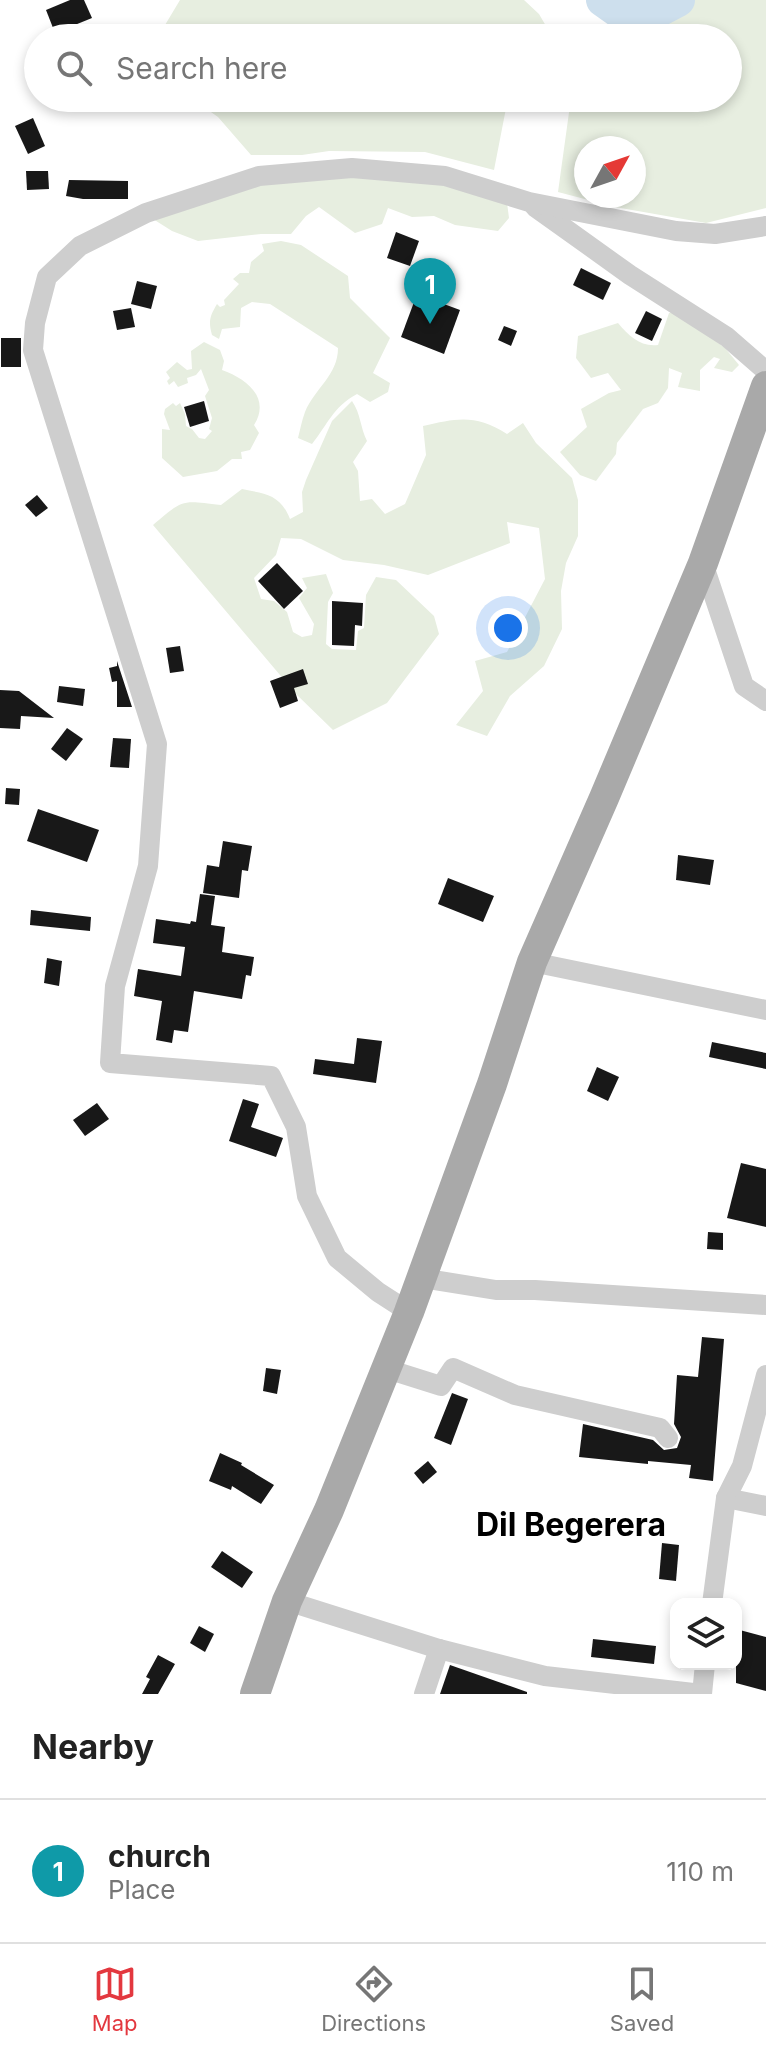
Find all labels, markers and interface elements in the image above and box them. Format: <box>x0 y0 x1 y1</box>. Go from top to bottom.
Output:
search box <box>24 24 742 112</box>
icon: search <box>52 46 96 90</box>
text: Search here <box>116 50 288 86</box>
north arrow <box>574 136 646 208</box>
pin: 1 <box>404 258 456 324</box>
your location <box>488 608 528 648</box>
district label: Dil Begerera <box>476 1505 666 1544</box>
map controls <box>670 1598 742 1670</box>
button: layers <box>670 1598 742 1670</box>
text: Nearby <box>32 1726 154 1767</box>
text: church <box>108 1838 211 1874</box>
text: 1 <box>52 1856 64 1887</box>
text: 110 m <box>666 1856 734 1887</box>
text: Place <box>108 1874 176 1905</box>
tab: Map <box>92 1962 138 2036</box>
tab: Directions <box>321 1962 426 2036</box>
tab: Saved <box>610 1962 674 2036</box>

